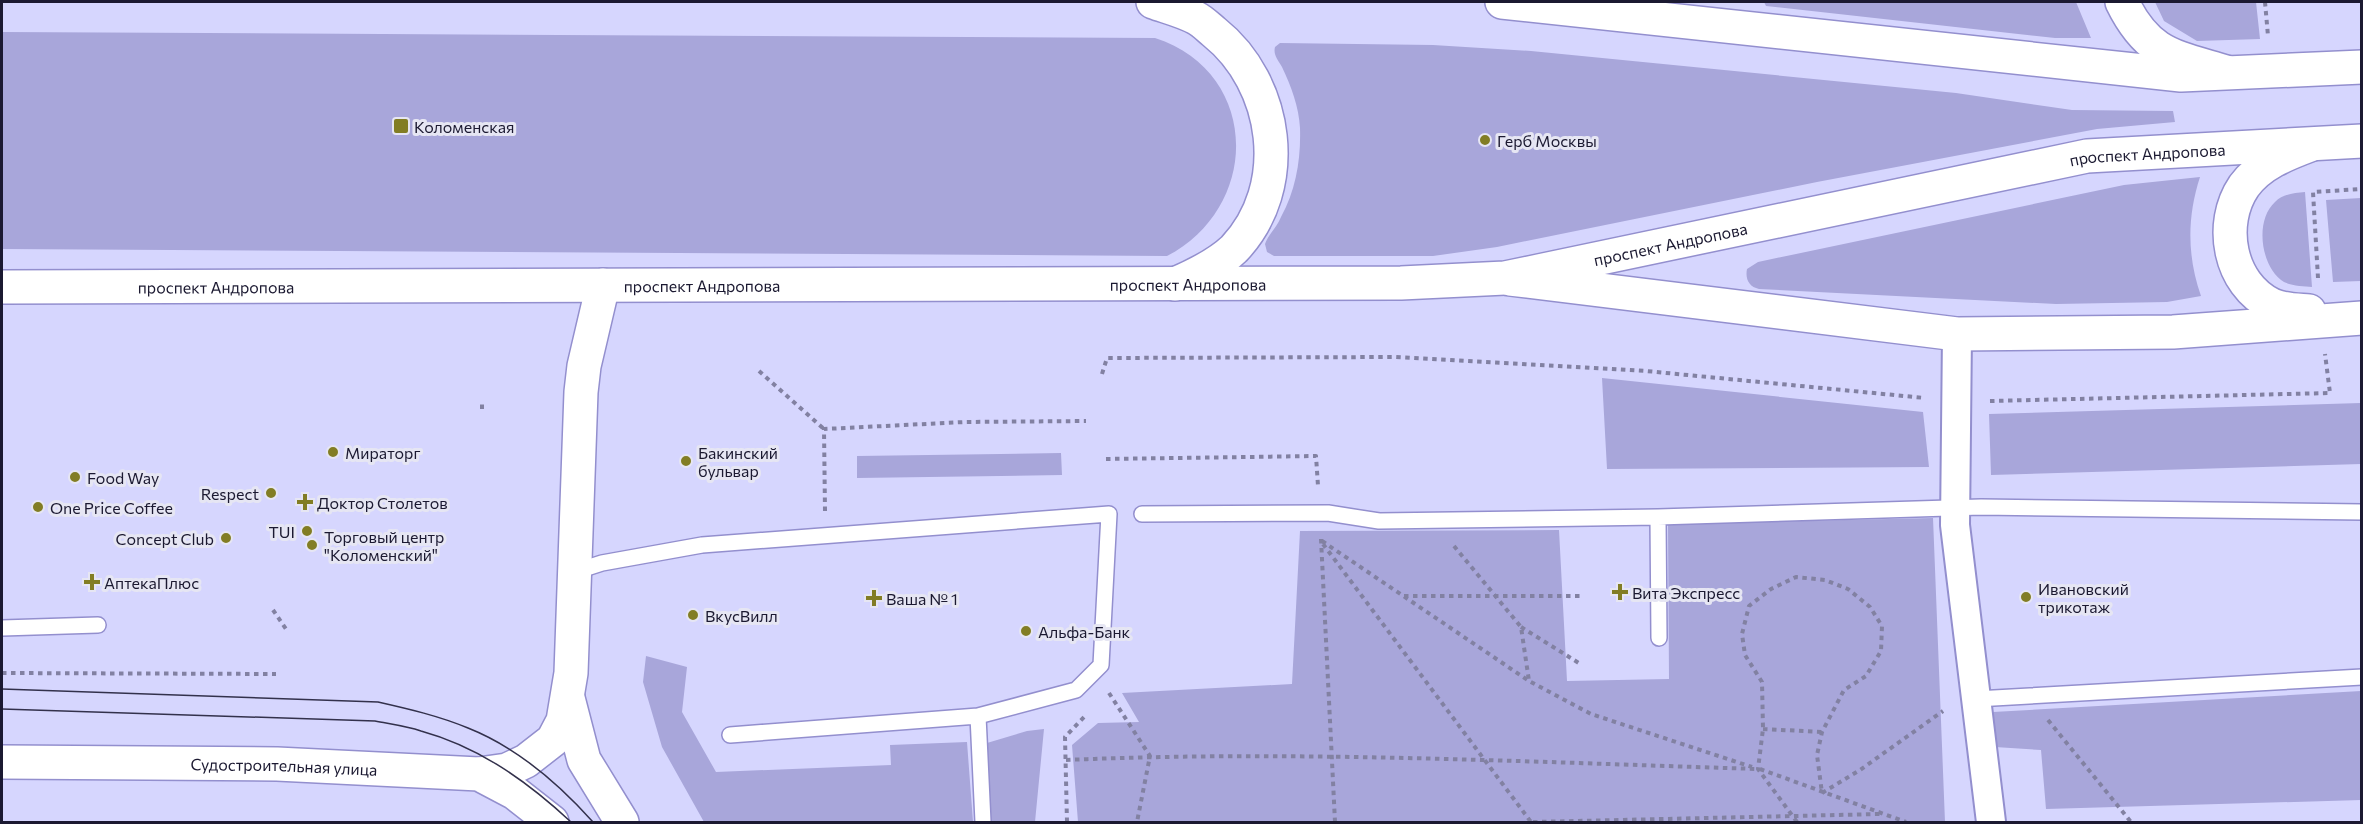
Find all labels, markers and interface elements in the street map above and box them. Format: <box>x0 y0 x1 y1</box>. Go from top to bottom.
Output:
marker: Коломенская <box>392 117 410 135</box>
place label: Коломенская <box>414 117 514 136</box>
place label: Герб Москвы <box>1497 131 1597 150</box>
marker: Герб Москвы <box>1478 133 1492 147</box>
street label: проспект Андропова <box>2067 139 2226 169</box>
street label: проспект Андропова <box>1592 218 1749 269</box>
street label: проспект Андропова <box>1110 274 1266 293</box>
street label: проспект Андропова <box>624 275 780 295</box>
street label: проспект Андропова <box>138 277 294 296</box>
place label: Мираторг <box>345 443 420 462</box>
place label: Бакинский бульвар <box>698 443 778 480</box>
marker: Мираторг <box>326 445 340 459</box>
marker: Бакинский бульвар <box>679 454 693 468</box>
place label: Food Way <box>87 468 159 487</box>
marker: Food Way <box>68 470 82 484</box>
place label: Respect <box>201 484 259 503</box>
marker: Respect <box>264 486 278 500</box>
place label: Доктор Столетов <box>317 493 448 512</box>
marker: Доктор Столетов <box>298 495 312 509</box>
place label: One Price Coffee <box>50 498 173 517</box>
marker: One Price Coffee <box>31 500 45 514</box>
place label: TUI <box>269 522 295 541</box>
marker: TUI <box>300 524 314 538</box>
place label: Торговый центр "Коломенский" <box>324 527 444 564</box>
place label: Concept Club <box>116 529 214 548</box>
marker: Concept Club <box>219 531 233 545</box>
marker: Торговый центр "Коломенский" <box>305 538 319 552</box>
place label: АптекаПлюс <box>104 573 199 592</box>
marker: АптекаПлюс <box>85 575 99 589</box>
place label: Ивановский трикотаж <box>2038 579 2129 616</box>
place label: Вита Экспресс <box>1632 583 1740 602</box>
marker: Вита Экспресс <box>1613 585 1627 599</box>
place label: Ваша № 1 <box>886 589 958 608</box>
marker: Ивановский трикотаж <box>2019 590 2033 604</box>
marker: Ваша № 1 <box>867 591 881 605</box>
place label: ВкусВилл <box>705 606 778 625</box>
marker: ВкусВилл <box>686 608 700 622</box>
place label: Альфа-Банк <box>1038 622 1131 641</box>
marker: Альфа-Банк <box>1019 624 1033 638</box>
street label: Судостроительная улица <box>190 754 378 778</box>

